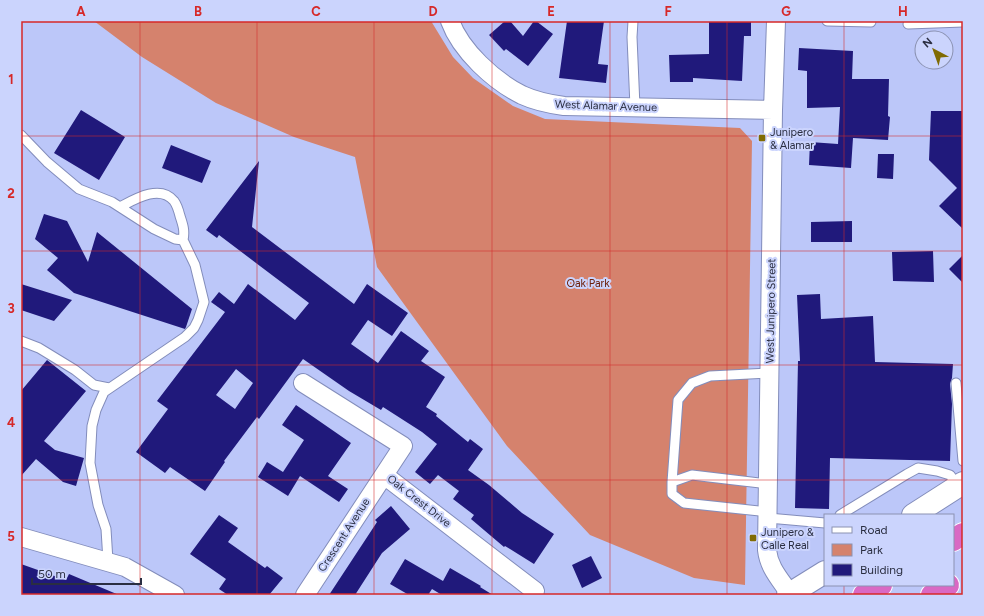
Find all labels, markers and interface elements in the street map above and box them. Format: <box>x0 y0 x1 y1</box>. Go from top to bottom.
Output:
text: A <box>76 4 86 19</box>
text: B <box>194 4 202 19</box>
text: C <box>311 4 321 19</box>
text: D <box>428 4 438 19</box>
text: E <box>547 4 555 19</box>
text: F <box>664 4 672 19</box>
text: G <box>781 4 791 19</box>
text: H <box>898 4 908 19</box>
north arrow <box>914 30 954 70</box>
text: N <box>920 35 935 51</box>
text: 1 <box>8 72 14 87</box>
street label: West Alamar Avenue <box>555 98 657 114</box>
place label: Junipero & Alamar <box>770 126 814 152</box>
marker: Junipero & Alamar <box>757 133 767 143</box>
text: 2 <box>7 186 15 201</box>
street label: West Junipero Street <box>764 259 778 363</box>
park label: Oak Park <box>566 277 610 290</box>
text: 3 <box>7 301 15 316</box>
text: 4 <box>7 415 15 430</box>
street label: Oak Crest Drive <box>385 472 453 530</box>
street label: Crescent Avenue <box>315 496 373 574</box>
legend <box>824 514 954 586</box>
text: Road <box>860 523 888 537</box>
place label: Junipero & Calle Real <box>761 526 814 552</box>
text: 5 <box>7 529 15 544</box>
marker: Junipero & Calle Real <box>748 533 758 543</box>
text: Park <box>860 543 883 557</box>
scale bar <box>32 560 141 586</box>
text: Building <box>860 563 903 577</box>
text: 50 m <box>38 567 66 581</box>

